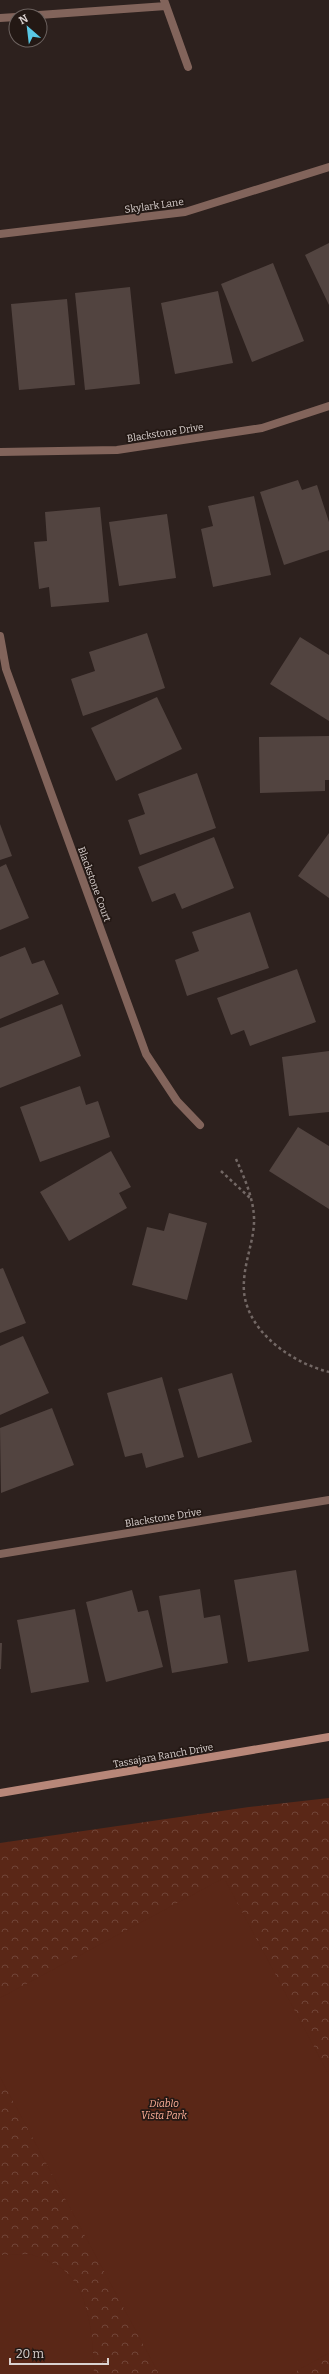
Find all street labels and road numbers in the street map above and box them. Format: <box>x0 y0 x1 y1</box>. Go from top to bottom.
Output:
street label: Skylark Lane <box>124 196 184 216</box>
street label: Blackstone Drive <box>126 421 204 445</box>
street label: Blackstone Court <box>75 845 113 924</box>
street label: Blackstone Drive <box>124 1506 202 1530</box>
street label: Tassajara Ranch Drive <box>112 1741 214 1771</box>

